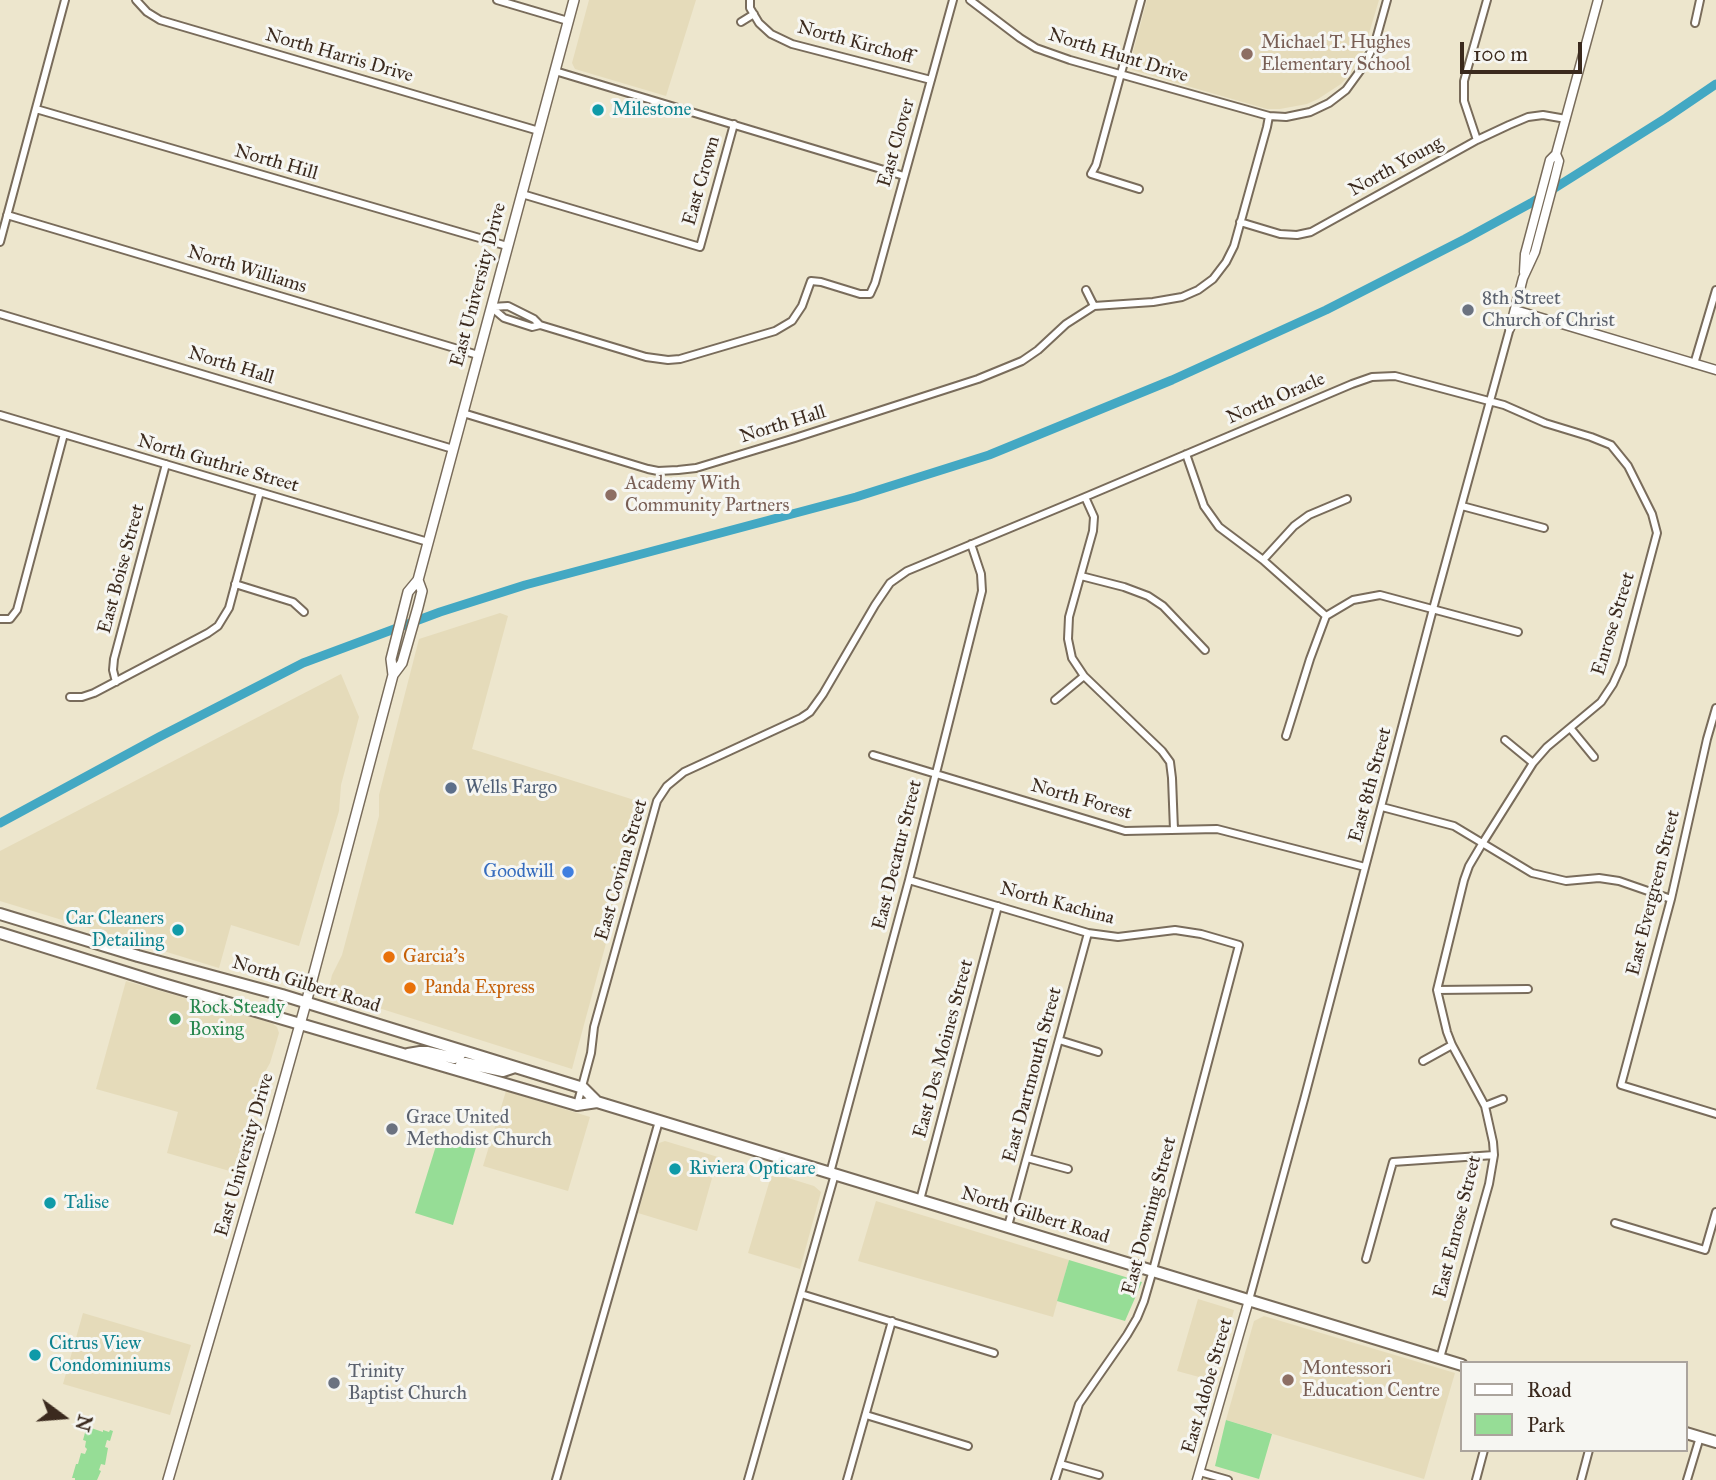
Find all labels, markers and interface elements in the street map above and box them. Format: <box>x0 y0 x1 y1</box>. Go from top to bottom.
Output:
street label: North Kirchoff <box>794 17 916 69</box>
street label: North Harris Drive <box>262 24 416 88</box>
street label: North Hunt Drive <box>1045 24 1191 88</box>
scale bar <box>1464 28 1586 72</box>
place label: Michael T. Hughes Elementary School <box>1261 32 1410 76</box>
text: 100 m <box>1473 41 1528 67</box>
marker: Michael T. Hughes Elementary School <box>1239 46 1255 62</box>
street label: East Clover <box>874 96 920 190</box>
place label: Milestone <box>612 99 691 121</box>
marker: Milestone <box>590 102 606 118</box>
street label: North Young <box>1345 132 1447 202</box>
street label: East Crown <box>678 134 726 228</box>
street label: North Hill <box>232 140 320 186</box>
street label: East University Drive <box>446 200 512 370</box>
street label: North Williams <box>185 241 309 299</box>
place label: 8th Street Church of Christ <box>1482 288 1615 332</box>
marker: 8th Street Church of Christ <box>1460 302 1476 318</box>
street label: North Hall <box>185 342 277 390</box>
street label: North Oracle <box>1223 368 1329 430</box>
street label: North Hall <box>737 401 829 449</box>
street label: North Guthrie Street <box>135 430 301 498</box>
place label: Academy With Community Partners <box>625 473 789 517</box>
marker: Academy With Community Partners <box>603 487 619 503</box>
street label: East Boise Street <box>94 502 150 636</box>
street label: Enrose Street <box>1587 570 1641 678</box>
street label: East 8th Street <box>1345 725 1397 845</box>
street label: North Forest <box>1028 775 1134 825</box>
place label: Wells Fargo <box>465 777 557 799</box>
street label: East Decatur Street <box>868 778 928 932</box>
marker: Wells Fargo <box>443 780 459 796</box>
street label: East Covina Street <box>591 797 653 943</box>
street label: East Evergreen Street <box>1622 808 1686 978</box>
place label: Goodwill <box>483 861 554 883</box>
marker: Goodwill <box>560 864 576 880</box>
street label: North Kachina <box>997 878 1117 930</box>
place label: Car Cleaners Detailing <box>66 908 164 952</box>
marker: Car Cleaners Detailing <box>170 922 186 938</box>
place label: Garcia's <box>403 946 465 968</box>
marker: Garcia's <box>381 949 397 965</box>
street label: North Gilbert Road <box>229 952 383 1018</box>
street label: East Des Moines Street <box>909 957 979 1141</box>
place label: Panda Express <box>424 977 535 999</box>
marker: Panda Express <box>402 980 418 996</box>
street label: East Dartmouth Street <box>999 985 1067 1165</box>
place label: Rock Steady Boxing <box>189 997 285 1041</box>
marker: Rock Steady Boxing <box>167 1011 183 1027</box>
street label: East University Drive <box>211 1071 279 1239</box>
place label: Grace United Methodist Church <box>406 1107 552 1151</box>
marker: Grace United Methodist Church <box>384 1121 400 1137</box>
street label: East Downing Street <box>1118 1135 1182 1297</box>
street label: East Enrose Street <box>1429 1153 1487 1301</box>
place label: Riviera Opticare <box>689 1158 816 1180</box>
marker: Riviera Opticare <box>667 1161 683 1177</box>
street label: North Gilbert Road <box>958 1183 1112 1249</box>
place label: Talise <box>64 1192 109 1214</box>
marker: Talise <box>42 1195 58 1211</box>
street label: East Adobe Street <box>1178 1316 1238 1456</box>
place label: Citrus View Condominiums <box>49 1333 171 1377</box>
marker: Citrus View Condominiums <box>27 1347 43 1363</box>
place label: Montessori Education Centre <box>1302 1358 1440 1402</box>
place label: Trinity Baptist Church <box>348 1361 467 1405</box>
legend <box>1460 1361 1688 1452</box>
marker: Montessori Education Centre <box>1280 1372 1296 1388</box>
marker: Trinity Baptist Church <box>326 1375 342 1391</box>
text: Road <box>1527 1377 1572 1403</box>
north arrow <box>28 1382 98 1452</box>
text: N <box>70 1412 97 1434</box>
text: Park <box>1527 1412 1565 1438</box>

